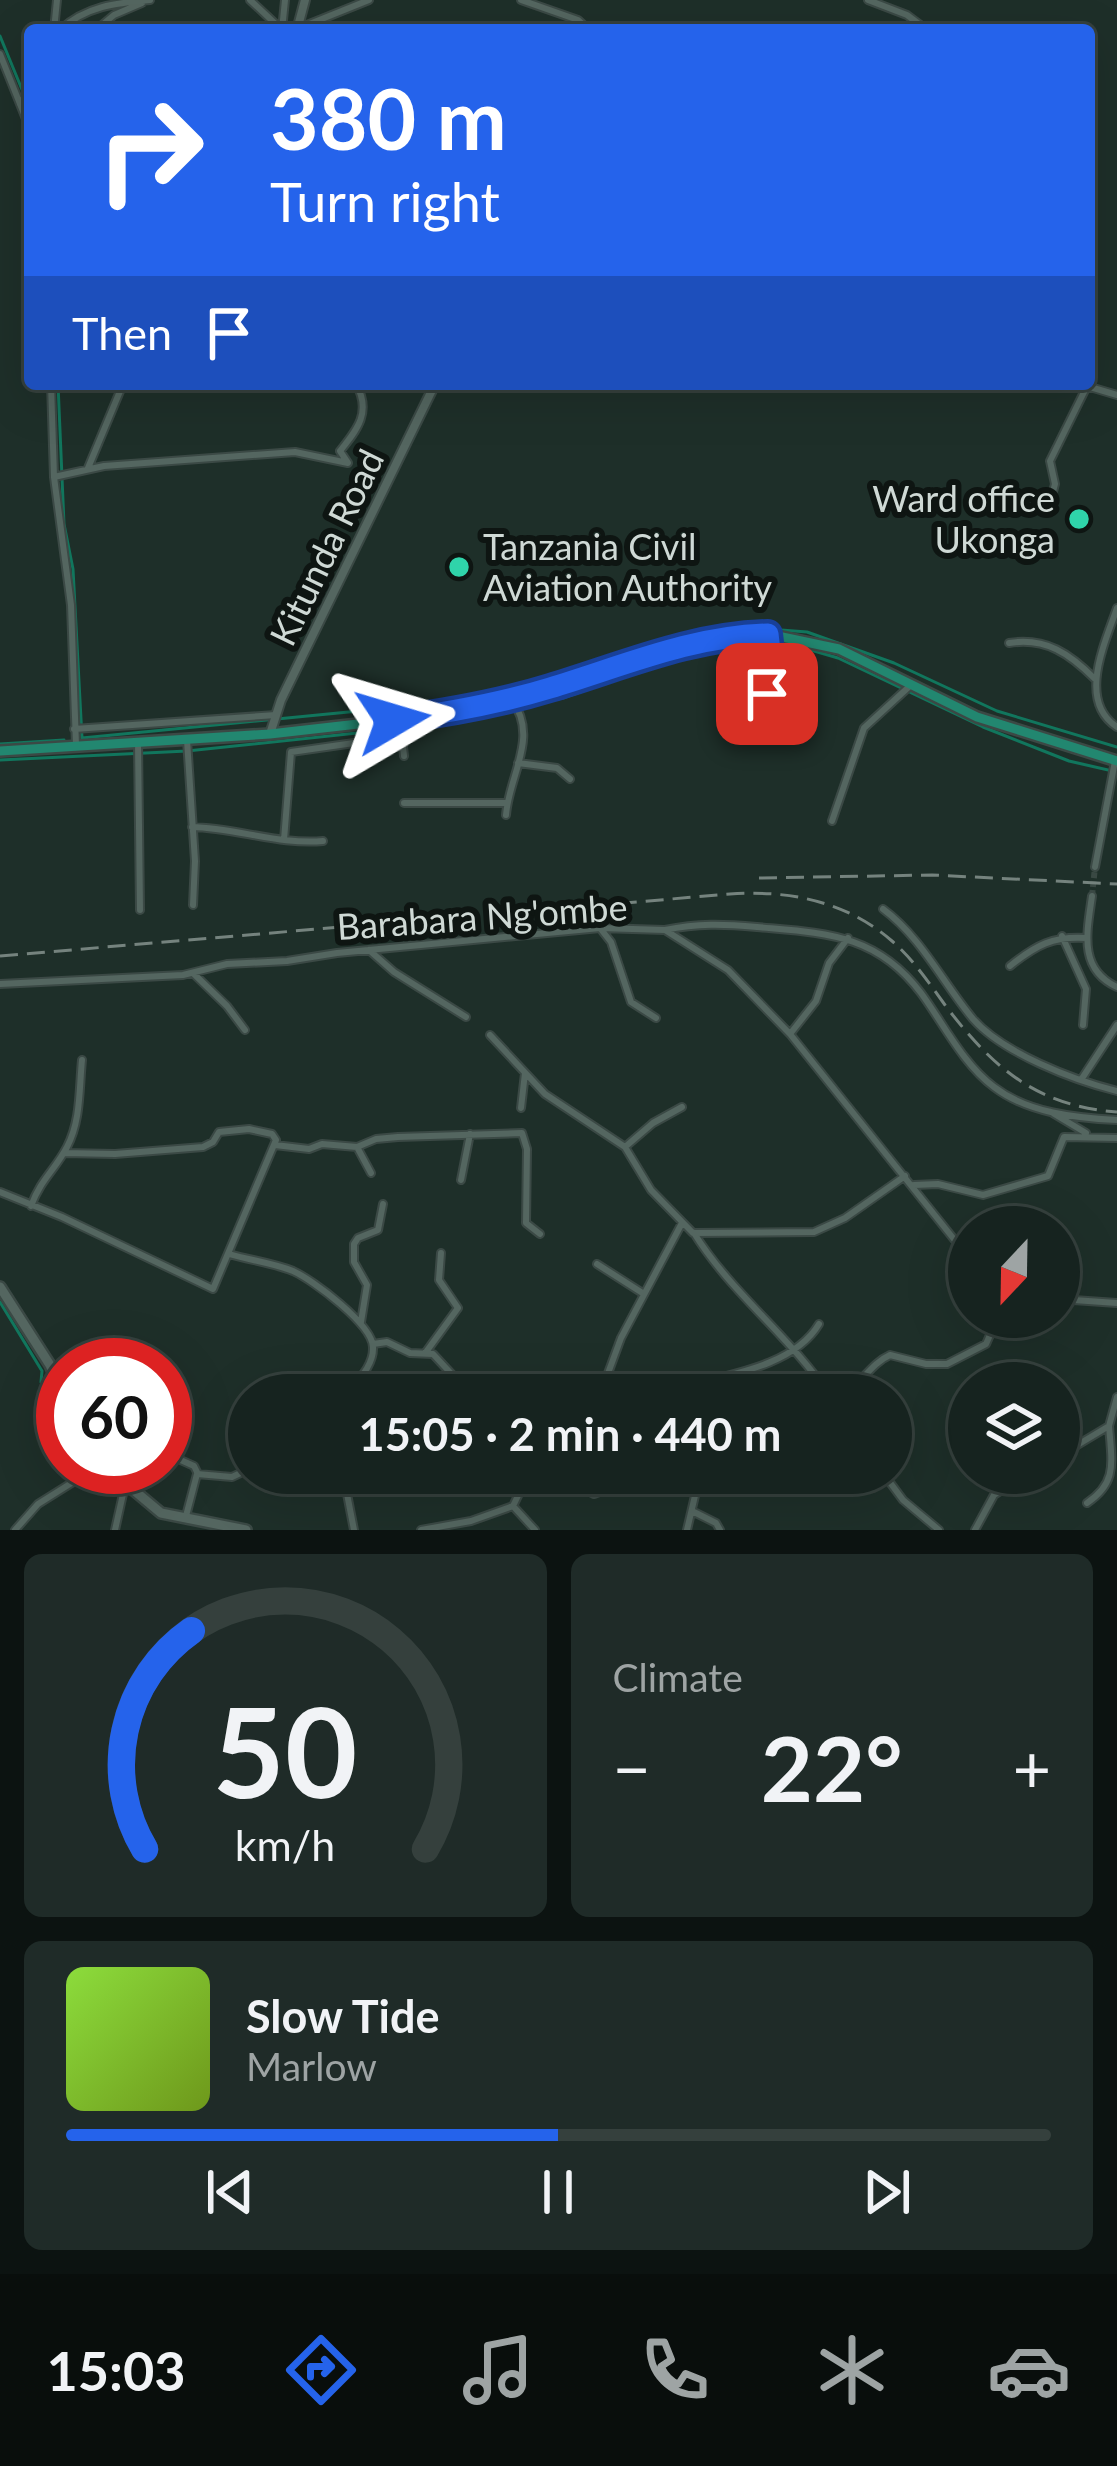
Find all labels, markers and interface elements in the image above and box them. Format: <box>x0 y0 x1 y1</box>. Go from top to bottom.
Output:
text: 380 m <box>270 67 507 168</box>
icon: right <box>72 72 228 228</box>
text: Turn right <box>270 169 500 234</box>
icon: arrive <box>196 300 262 366</box>
text: Then <box>72 306 172 360</box>
street label: Kitunda Road <box>260 442 392 652</box>
place label: Ward office Ukonga <box>872 476 1055 561</box>
marker: Ward office Ukonga <box>1066 506 1092 532</box>
place label: Tanzania Civil Aviation Authority <box>483 524 773 609</box>
marker: Tanzania Civil Aviation Authority <box>446 554 472 580</box>
pin <box>716 643 818 745</box>
position arrow <box>330 657 456 783</box>
icon: arrive <box>734 661 800 727</box>
street label: Barabara Ng'ombe <box>335 884 629 948</box>
north arrow <box>948 1206 1080 1338</box>
map controls <box>948 1206 1080 1494</box>
speed limit sign: 60 <box>36 1338 192 1494</box>
button: layers <box>948 1362 1080 1494</box>
text: 15:05 · 2 min · 440 m <box>359 1407 781 1461</box>
text: Climate <box>613 1654 743 1700</box>
text: 50 <box>213 1675 358 1825</box>
text: 22° <box>761 1713 903 1821</box>
text: − <box>613 1728 651 1807</box>
text: + <box>1013 1728 1051 1807</box>
text: km/h <box>235 1818 335 1869</box>
text: Slow Tide <box>246 1989 440 2043</box>
text: Marlow <box>246 2043 377 2089</box>
icon: previous <box>197 2159 263 2225</box>
icon: pause <box>525 2159 591 2225</box>
icon: next <box>854 2159 920 2225</box>
icon: directions <box>279 2328 363 2412</box>
icon: music <box>456 2328 540 2412</box>
icon: phone <box>633 2328 717 2412</box>
icon: climate <box>810 2328 894 2412</box>
icon: car <box>987 2328 1071 2412</box>
text: 15:03 <box>46 2338 186 2403</box>

